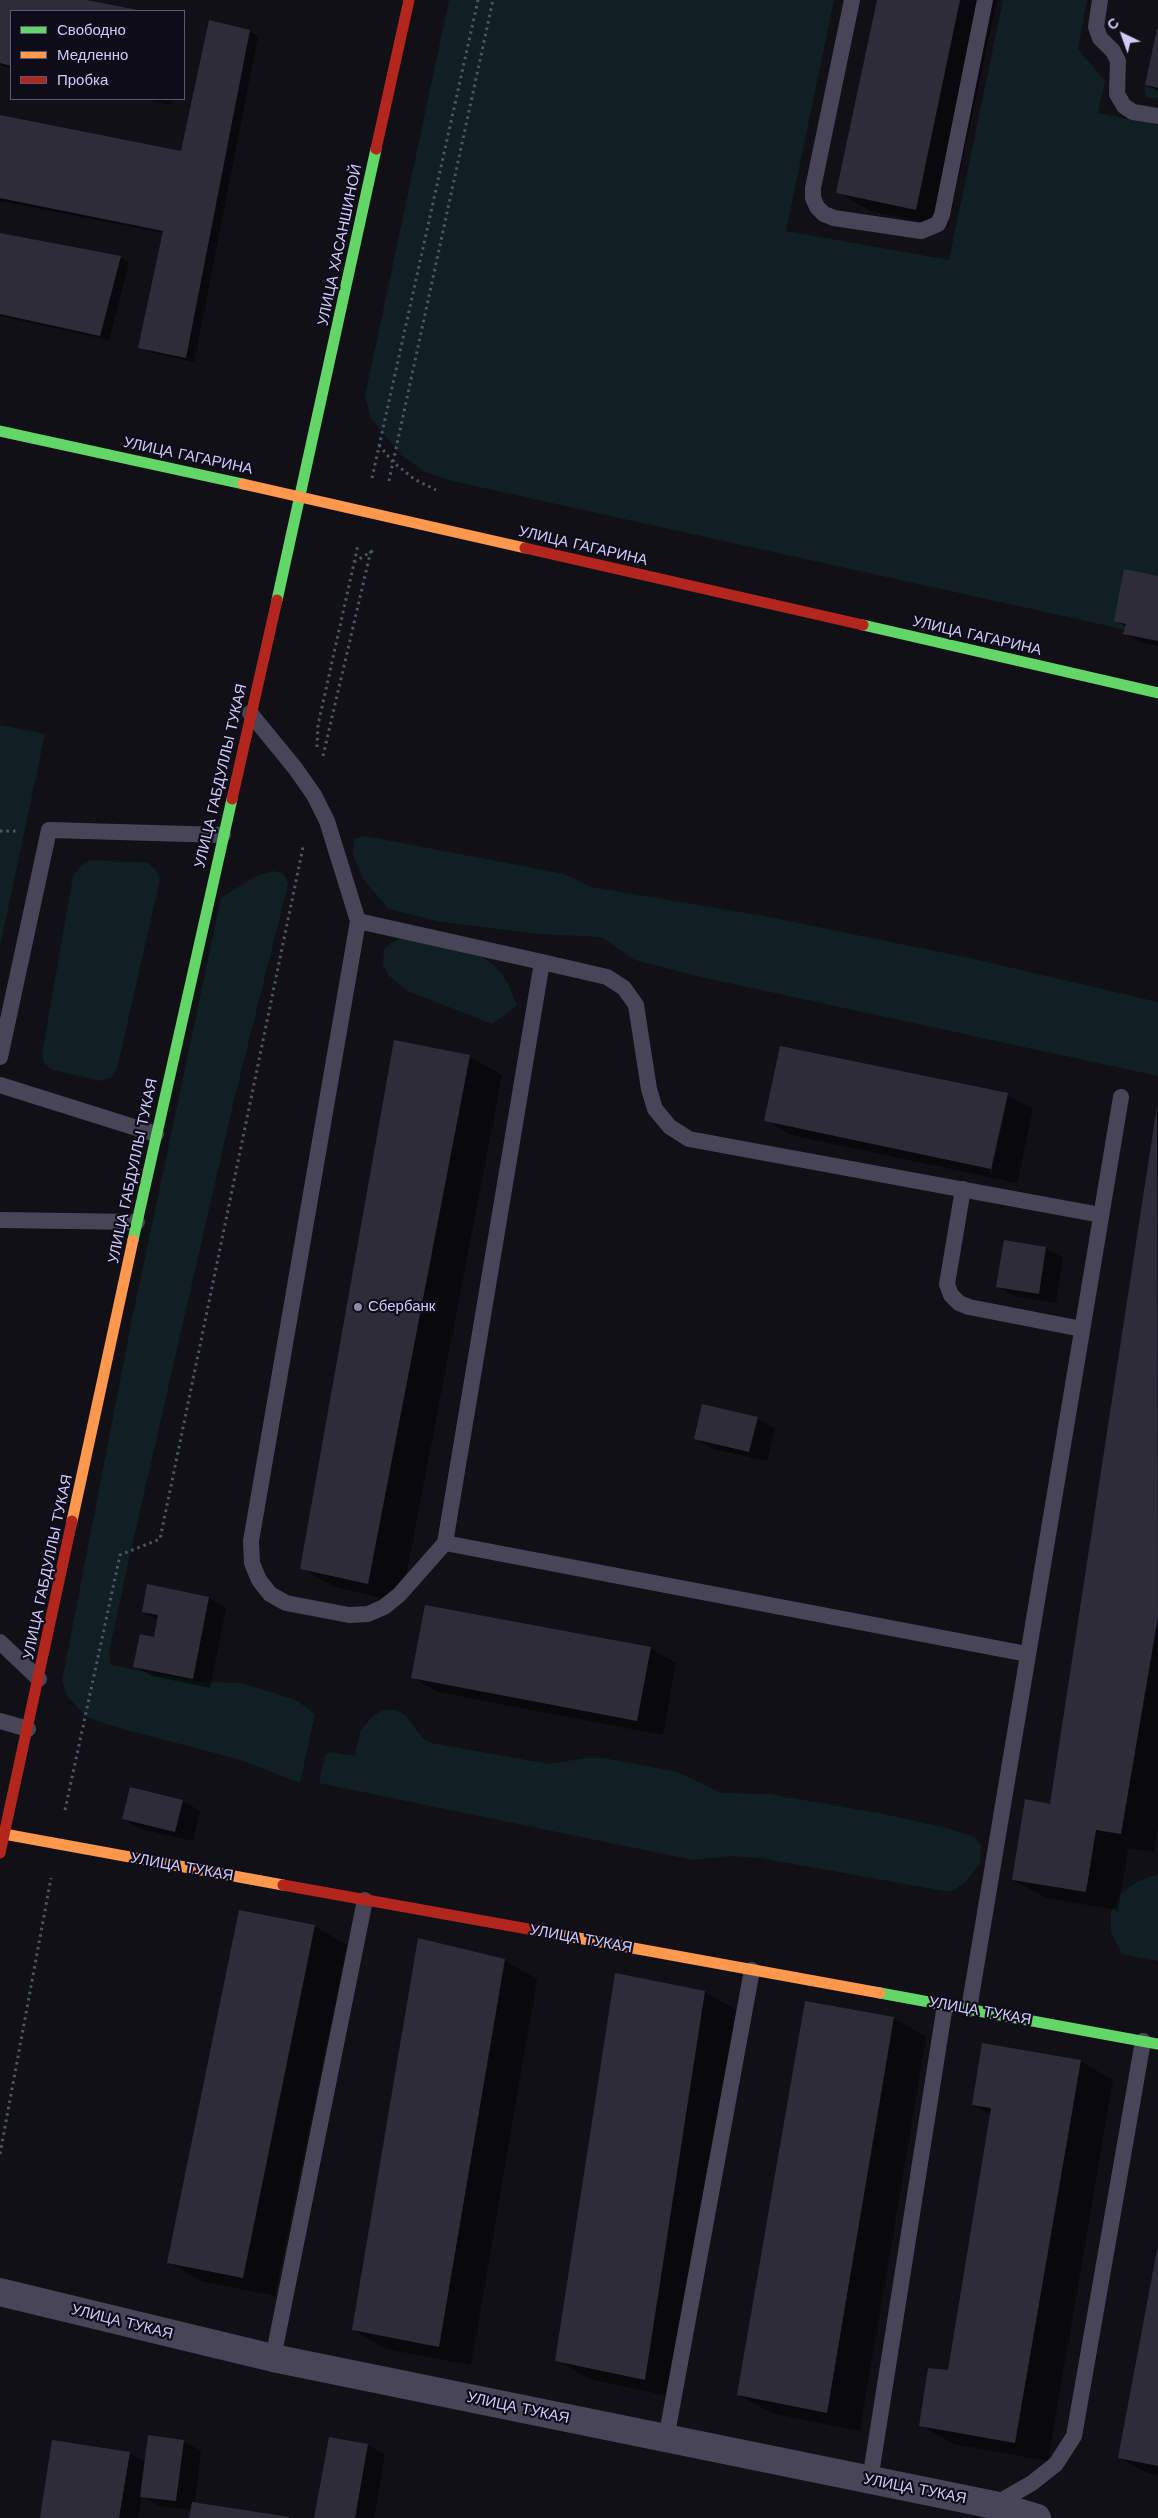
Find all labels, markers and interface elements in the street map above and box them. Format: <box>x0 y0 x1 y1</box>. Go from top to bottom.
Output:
legend <box>10 10 185 100</box>
north arrow <box>1098 10 1148 60</box>
text: С <box>1104 15 1122 33</box>
text: Свободно <box>57 21 126 39</box>
text: Медленно <box>57 46 128 64</box>
text: Пробка <box>57 71 108 89</box>
street label: УЛИЦА ХАСАНШИНОЙ <box>314 163 366 327</box>
street label: УЛИЦА ГАГАРИНА <box>122 434 254 478</box>
street label: УЛИЦА ГАГАРИНА <box>517 522 649 570</box>
street label: УЛИЦА ГАГАРИНА <box>911 612 1043 660</box>
street label: УЛИЦА ГАБДУЛЛЫ ТУКАЯ <box>191 682 251 870</box>
street label: УЛИЦА ГАБДУЛЛЫ ТУКАЯ <box>105 1077 161 1265</box>
place label: Сбербанк <box>368 1298 435 1316</box>
marker: Сбербанк <box>352 1301 364 1313</box>
street label: УЛИЦА ГАБДУЛЛЫ ТУКАЯ <box>20 1473 76 1661</box>
street label: УЛИЦА ТУКАЯ <box>129 1849 235 1885</box>
street label: УЛИЦА ТУКАЯ <box>528 1921 634 1957</box>
street label: УЛИЦА ТУКАЯ <box>927 1993 1033 2029</box>
street label: УЛИЦА ТУКАЯ <box>69 2301 175 2343</box>
street label: УЛИЦА ТУКАЯ <box>465 2388 571 2428</box>
street label: УЛИЦА ТУКАЯ <box>862 2470 968 2508</box>

